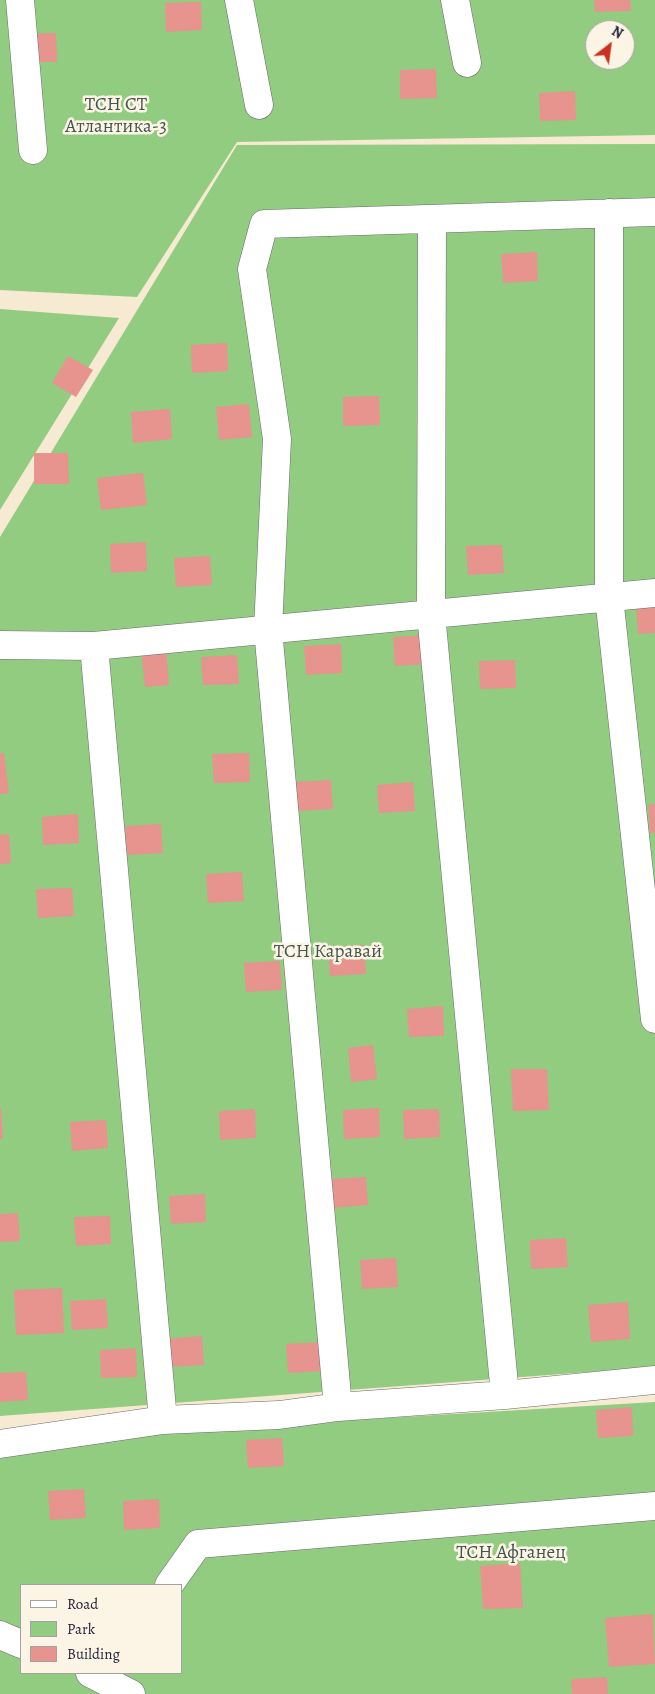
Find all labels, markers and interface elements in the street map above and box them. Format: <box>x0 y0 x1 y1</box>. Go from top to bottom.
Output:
north arrow <box>585 20 635 70</box>
text: N <box>608 22 626 43</box>
park label: ТСН СТ Атлантика-3 <box>65 94 167 138</box>
park label: ТСН Каравай <box>274 941 382 963</box>
park label: ТСН Афганец <box>456 1542 566 1564</box>
legend <box>20 1584 182 1674</box>
text: Road <box>67 1594 98 1614</box>
text: Park <box>67 1619 95 1639</box>
text: Building <box>67 1644 120 1664</box>

